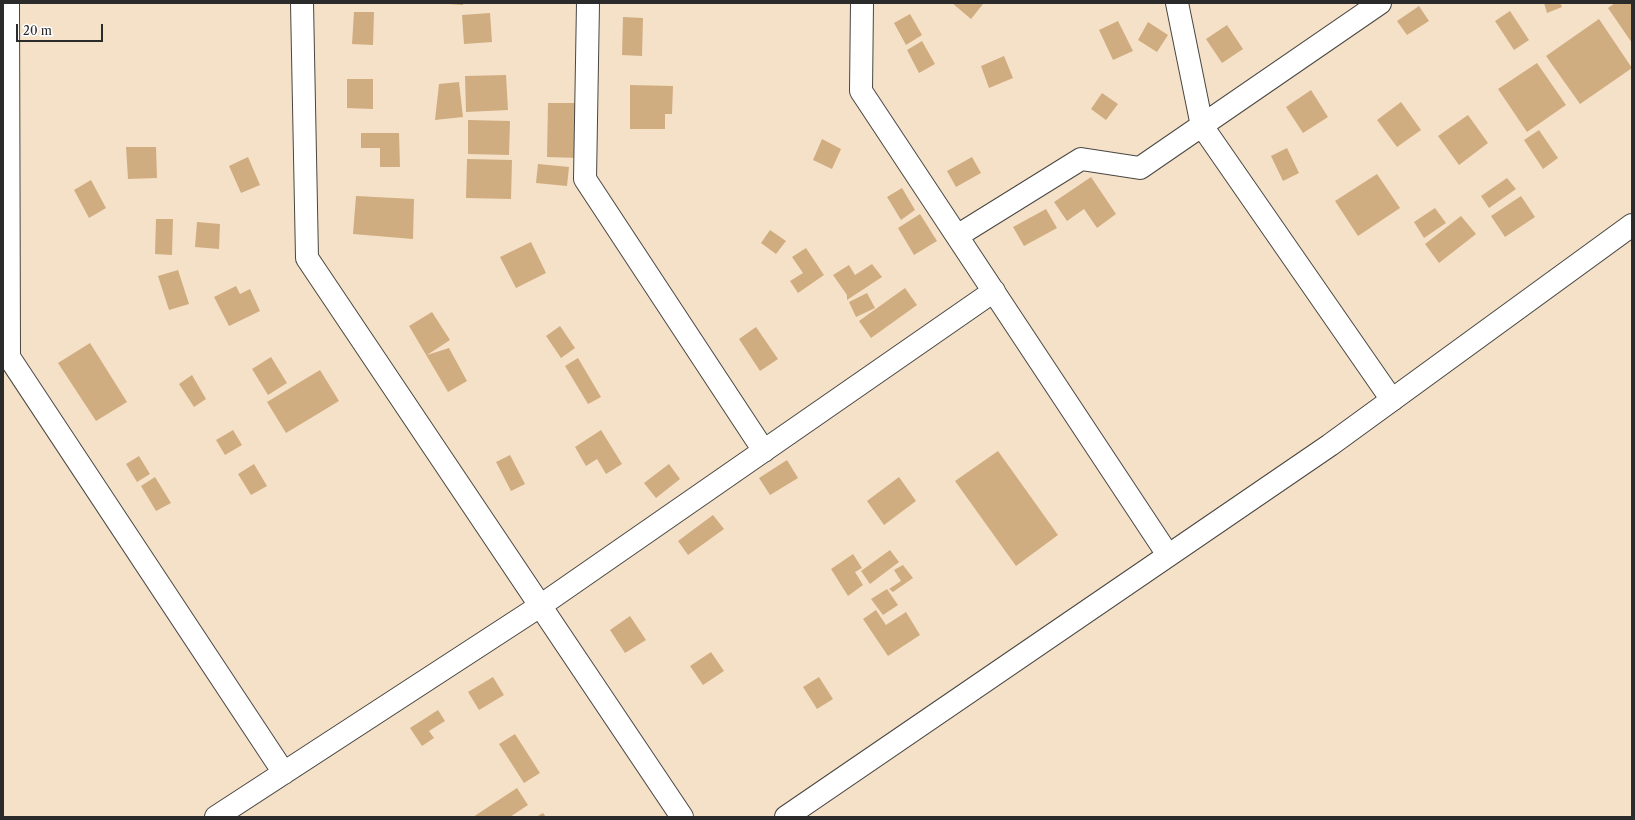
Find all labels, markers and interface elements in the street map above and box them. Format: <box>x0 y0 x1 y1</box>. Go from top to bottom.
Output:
scale bar <box>18 16 105 42</box>
text: 20 m <box>23 23 52 38</box>

